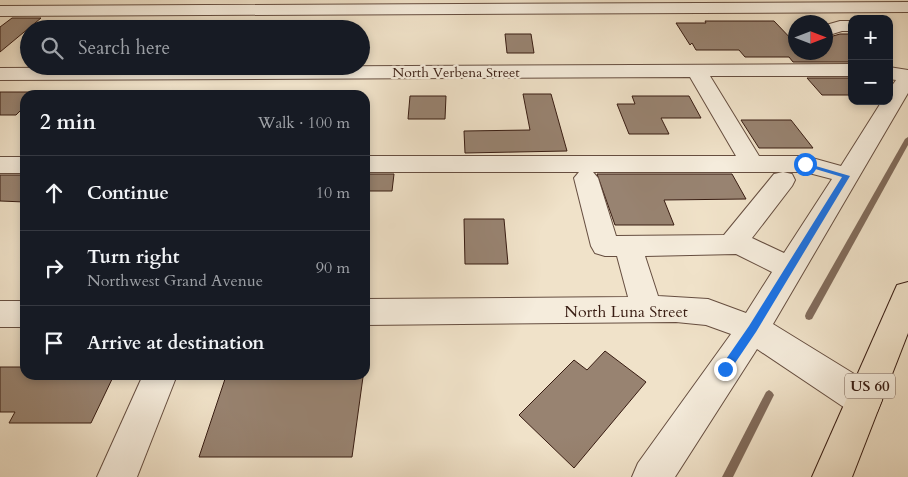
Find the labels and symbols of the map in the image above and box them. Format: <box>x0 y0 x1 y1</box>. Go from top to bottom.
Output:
north arrow <box>788 15 833 60</box>
street label: North Verbena Street <box>392 63 520 82</box>
route start <box>794 153 817 176</box>
street label: North Luna Street <box>564 301 688 323</box>
route end <box>714 358 737 381</box>
road number: US 60 <box>845 374 895 398</box>

